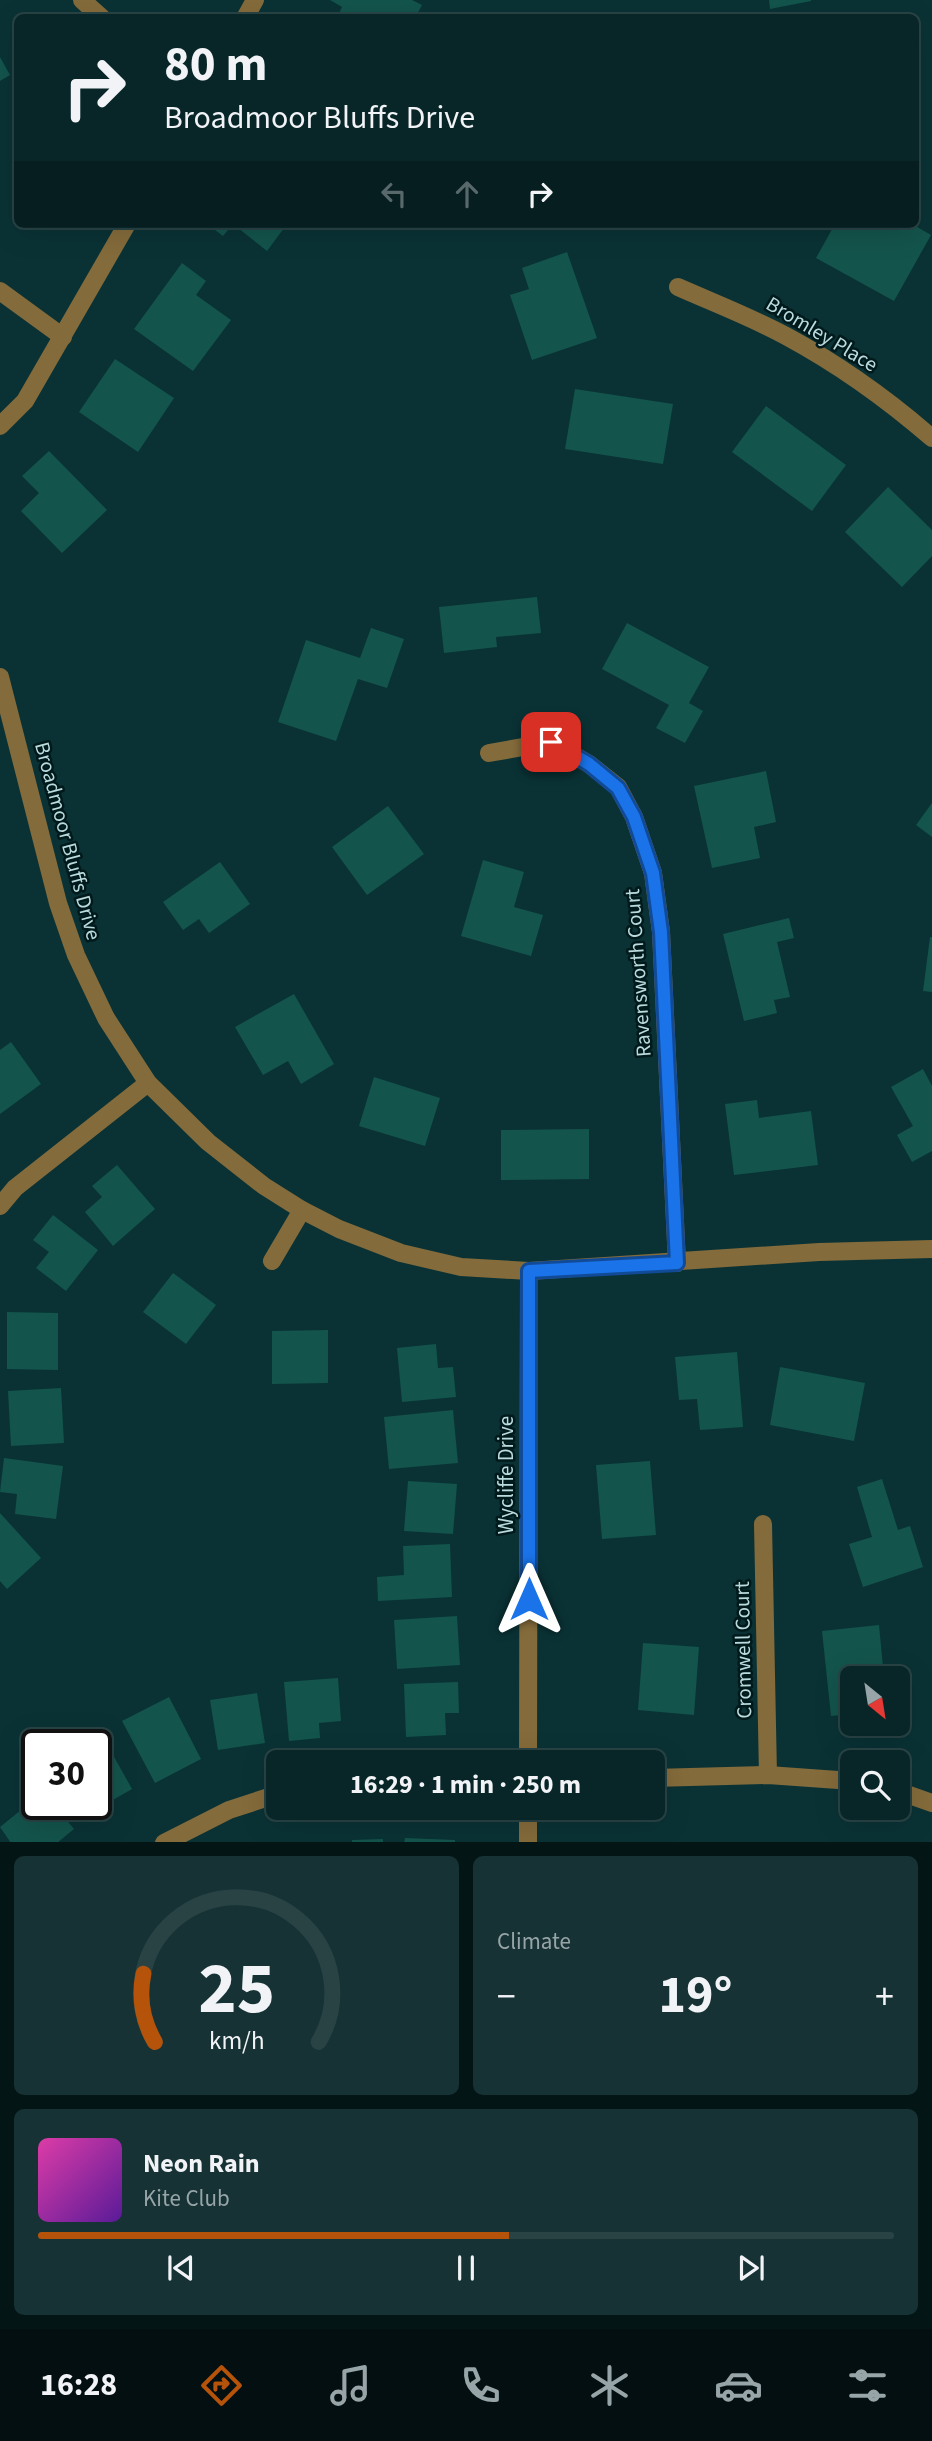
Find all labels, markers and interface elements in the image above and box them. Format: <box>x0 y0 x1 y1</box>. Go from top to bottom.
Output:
text: 80 m <box>164 30 268 100</box>
icon: right <box>49 42 140 133</box>
text: Broadmoor Bluffs Drive <box>164 95 475 141</box>
icon: left <box>375 175 413 213</box>
icon: ahead <box>448 175 486 213</box>
icon: right <box>521 175 559 213</box>
street label: Bromley Place <box>760 289 884 379</box>
pin <box>521 712 581 772</box>
icon: arrive <box>532 723 570 761</box>
street label: Broadmoor Bluffs Drive <box>27 739 109 943</box>
street label: Ravensworth Court <box>617 888 659 1058</box>
street label: Wycliffe Drive <box>491 1416 521 1534</box>
position arrow <box>492 1562 566 1636</box>
street label: Cromwell Court <box>727 1581 759 1719</box>
north arrow <box>840 1666 910 1736</box>
map controls <box>840 1666 910 1820</box>
speed limit sign: 30 <box>21 1729 112 1820</box>
button: search <box>840 1750 910 1820</box>
text: 16:29 · 1 min · 250 m <box>350 1766 581 1803</box>
text: Climate <box>497 1925 571 1958</box>
text: 25 <box>198 1937 275 2041</box>
text: 19° <box>659 1959 732 2033</box>
text: − <box>497 1970 516 2024</box>
text: + <box>875 1970 894 2024</box>
text: km/h <box>209 2022 264 2058</box>
text: Neon Rain <box>143 2145 260 2182</box>
text: Kite Club <box>143 2182 230 2215</box>
icon: previous <box>162 2249 200 2287</box>
icon: pause <box>447 2249 485 2287</box>
icon: next <box>732 2249 770 2287</box>
icon: directions <box>197 2361 246 2410</box>
icon: music <box>326 2361 375 2410</box>
icon: phone <box>456 2361 505 2410</box>
icon: climate <box>585 2361 634 2410</box>
icon: car <box>714 2361 763 2410</box>
icon: filters <box>843 2361 892 2410</box>
text: 16:28 <box>40 2362 117 2408</box>

